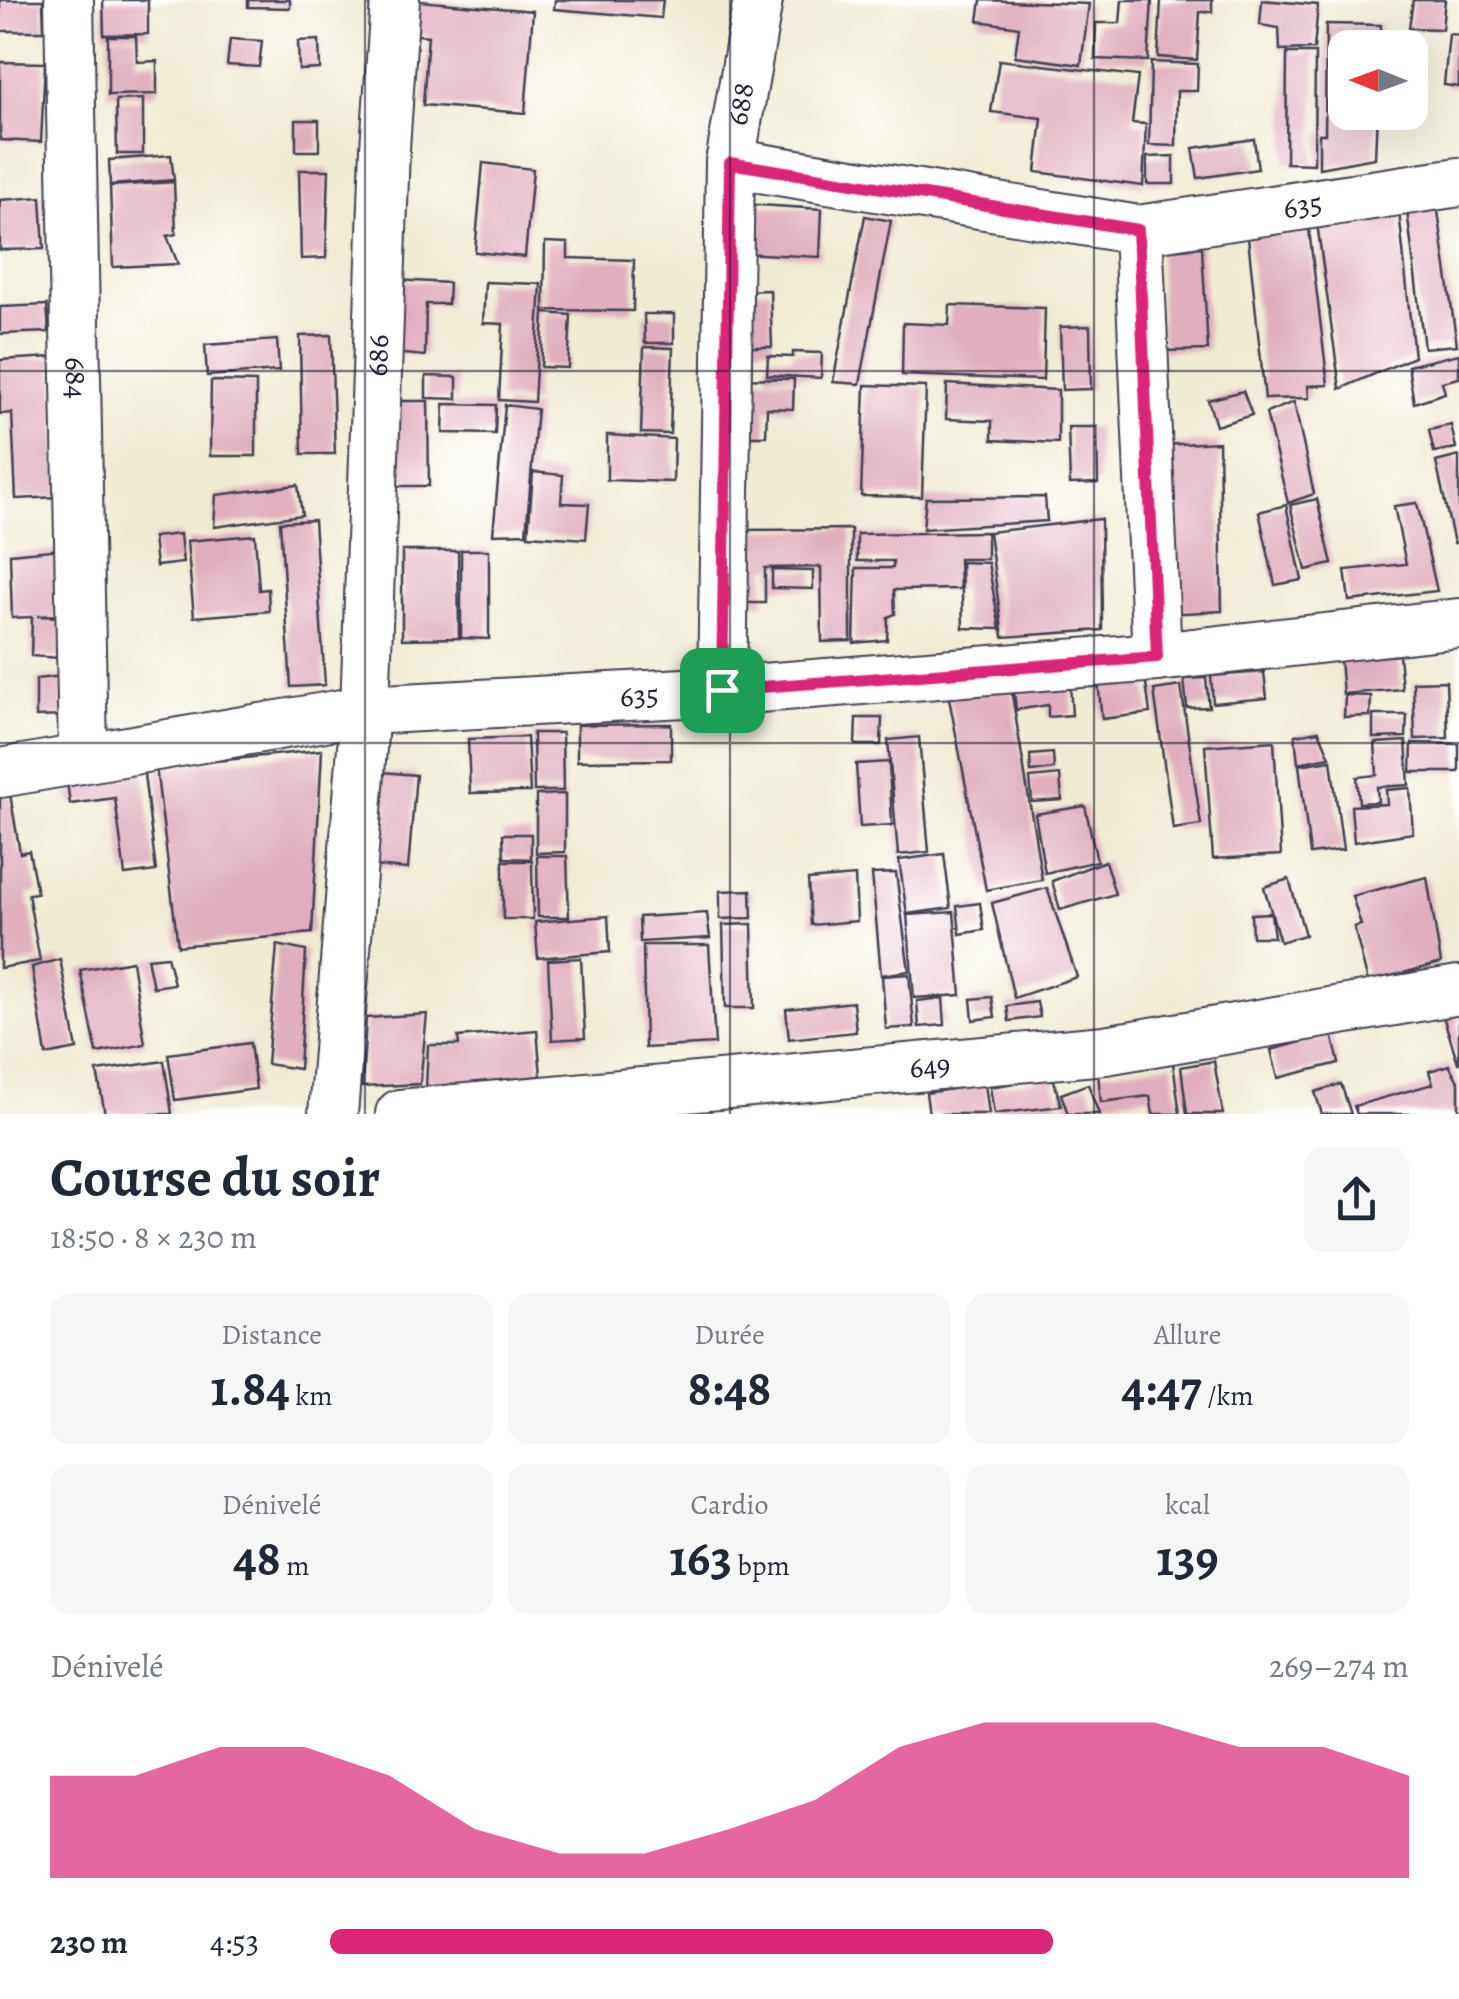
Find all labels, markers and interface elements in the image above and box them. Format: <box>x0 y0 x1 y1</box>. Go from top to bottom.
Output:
north arrow <box>1328 30 1428 130</box>
map controls <box>1328 30 1428 130</box>
street label: 688 <box>717 79 763 129</box>
street label: 635 <box>1280 183 1325 228</box>
street label: 686 <box>357 334 398 377</box>
street label: 684 <box>56 357 96 399</box>
pin <box>680 648 765 733</box>
icon: arrive <box>695 663 750 718</box>
street label: 635 <box>619 674 660 716</box>
street label: 649 <box>908 1044 952 1088</box>
text: Course du soir <box>50 1140 380 1215</box>
button: share <box>1304 1147 1409 1252</box>
text: 18:50 · 8 × 230 m <box>50 1215 257 1259</box>
text: Distance <box>221 1316 322 1354</box>
text: Durée <box>694 1316 765 1354</box>
text: Allure <box>1154 1316 1221 1354</box>
text: 1.84 <box>211 1354 290 1422</box>
text: 8:48 <box>688 1354 771 1422</box>
text: 4:47 <box>1121 1354 1202 1422</box>
text: km <box>290 1377 332 1415</box>
text: /km <box>1202 1377 1254 1415</box>
text: Dénivelé <box>222 1486 321 1524</box>
text: Cardio <box>691 1486 768 1524</box>
text: kcal <box>1165 1486 1210 1524</box>
text: 48 <box>233 1524 281 1592</box>
text: 163 <box>669 1524 732 1592</box>
text: 139 <box>1156 1524 1219 1592</box>
text: m <box>281 1547 310 1585</box>
text: bpm <box>732 1547 790 1585</box>
text: Dénivelé <box>50 1644 164 1688</box>
text: 269–274 m <box>1269 1644 1409 1688</box>
text: 230 m <box>50 1920 128 1964</box>
text: 4:53 <box>210 1920 259 1964</box>

